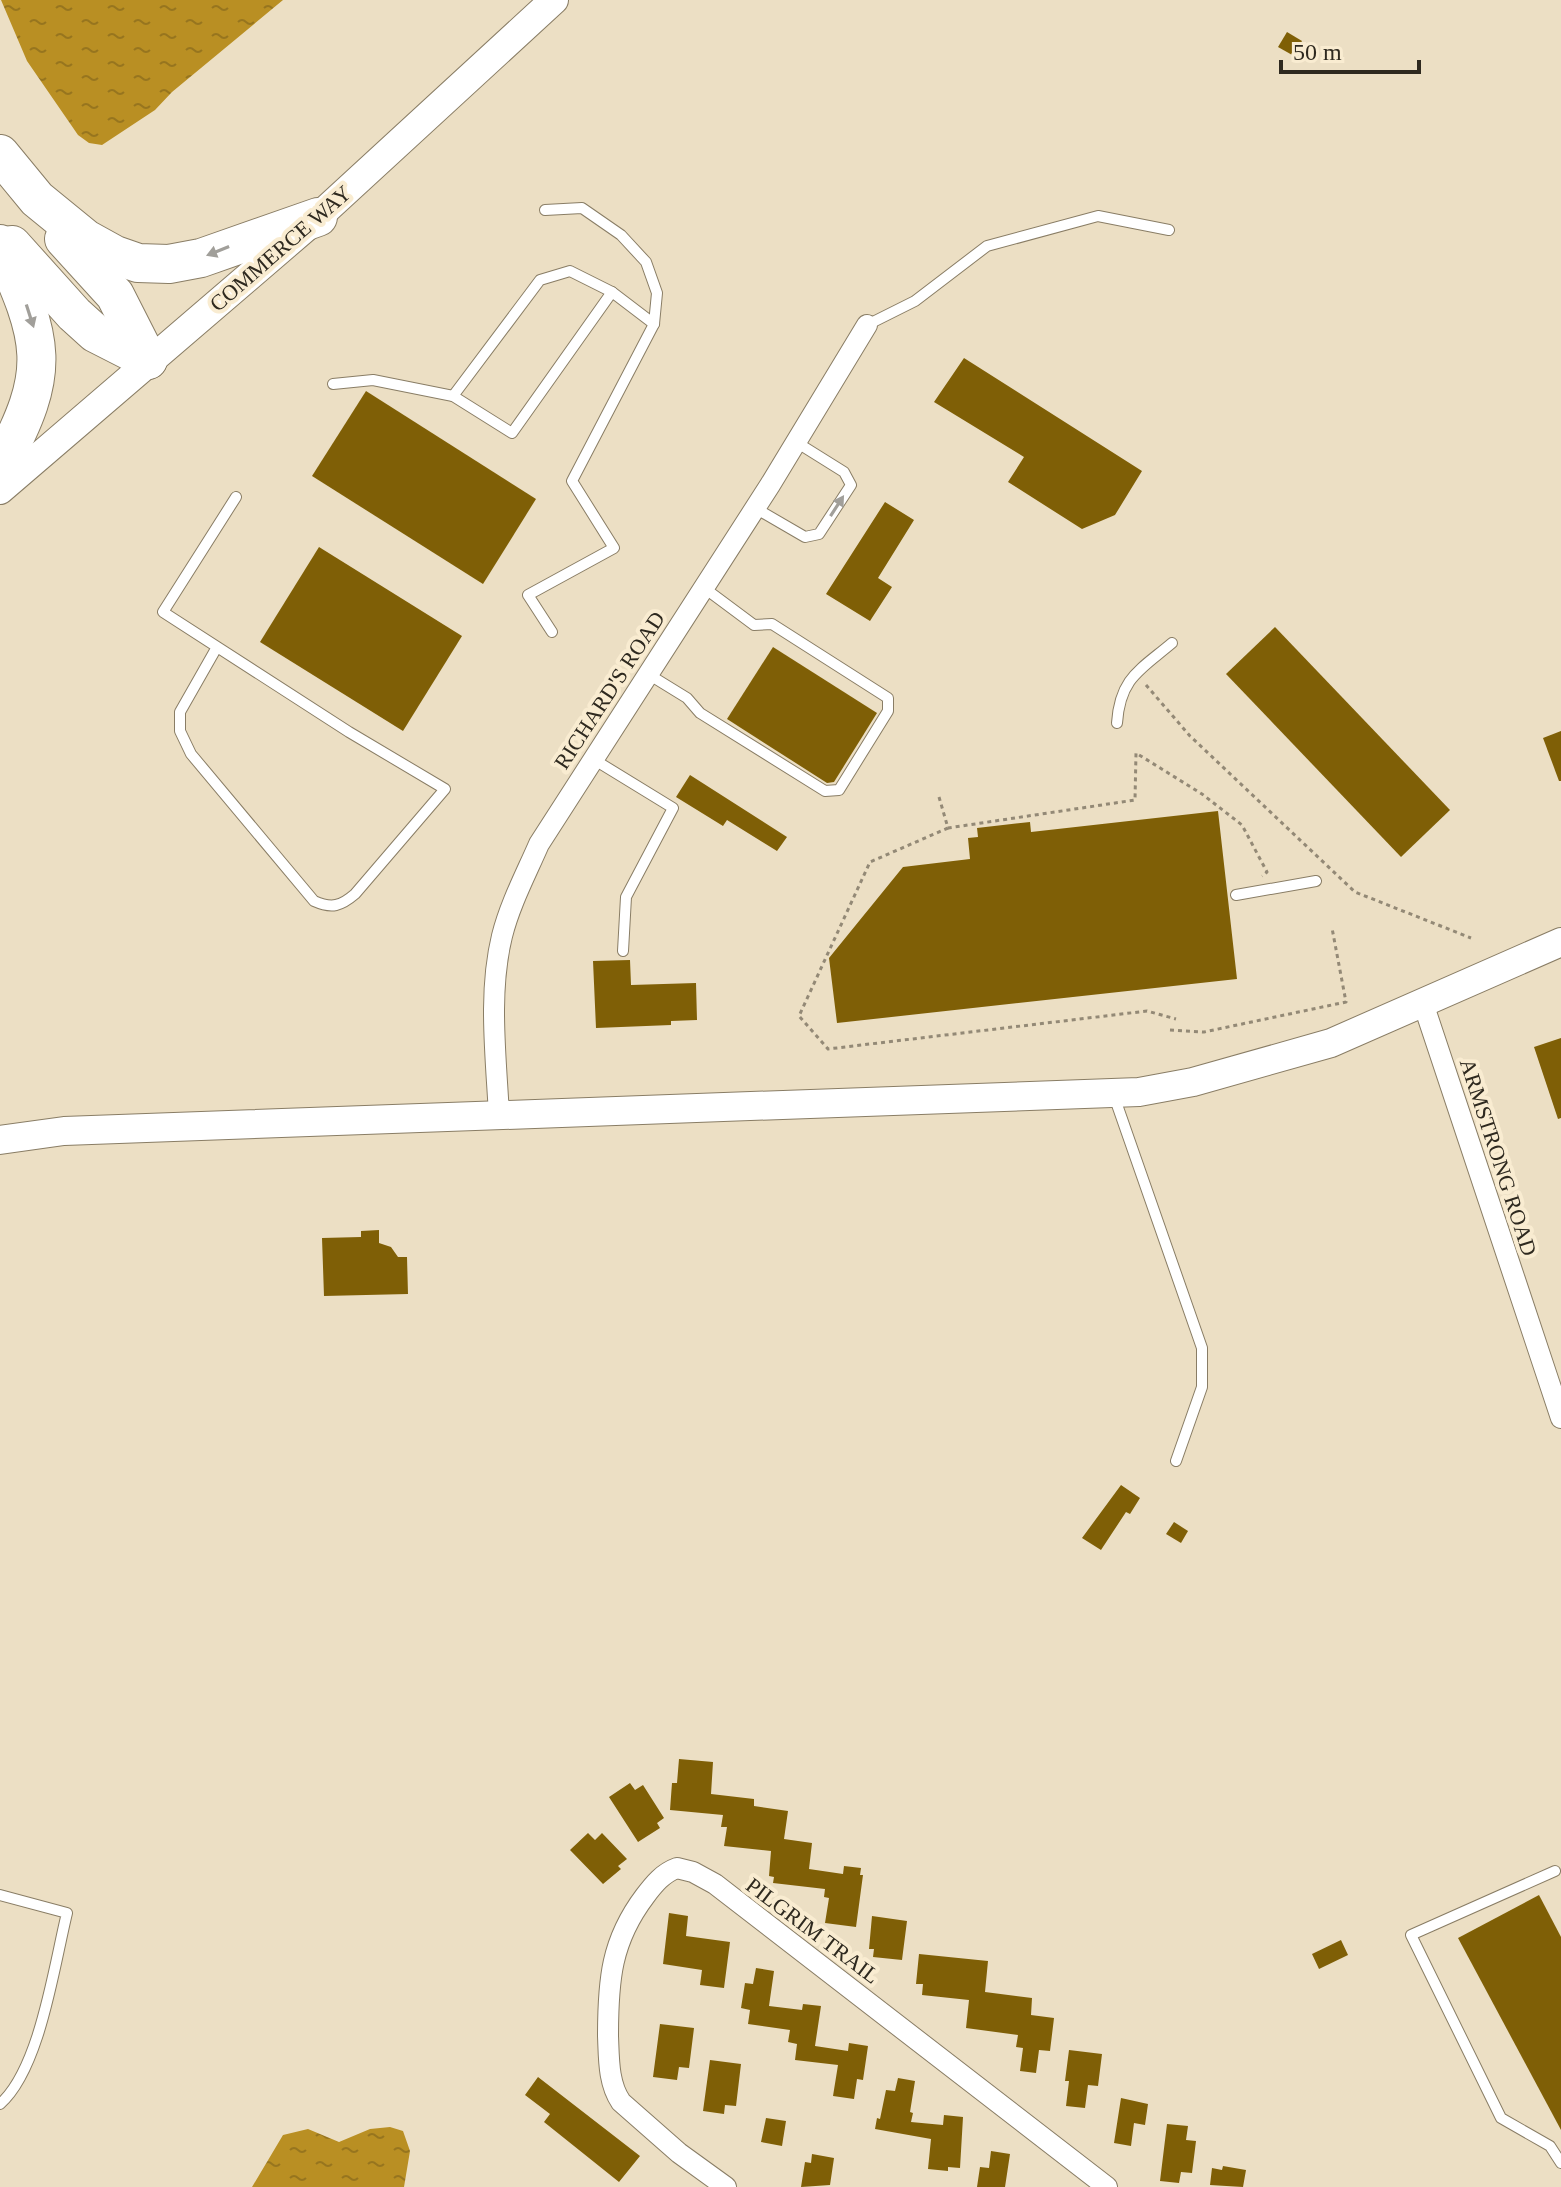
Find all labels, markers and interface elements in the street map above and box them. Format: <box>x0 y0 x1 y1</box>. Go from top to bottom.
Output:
scale bar <box>1281 24 1419 74</box>
text: 50 m <box>1293 39 1342 65</box>
street label: COMMERCE WAY <box>205 180 356 317</box>
one-way arrow <box>206 245 229 258</box>
one-way arrow <box>24 305 37 329</box>
one-way arrow <box>830 495 845 516</box>
street label: RICHARD'S ROAD <box>549 607 670 774</box>
street label: ARMSTRONG ROAD <box>1455 1055 1542 1259</box>
street label: PILGRIM TRAIL <box>741 1872 884 1989</box>

